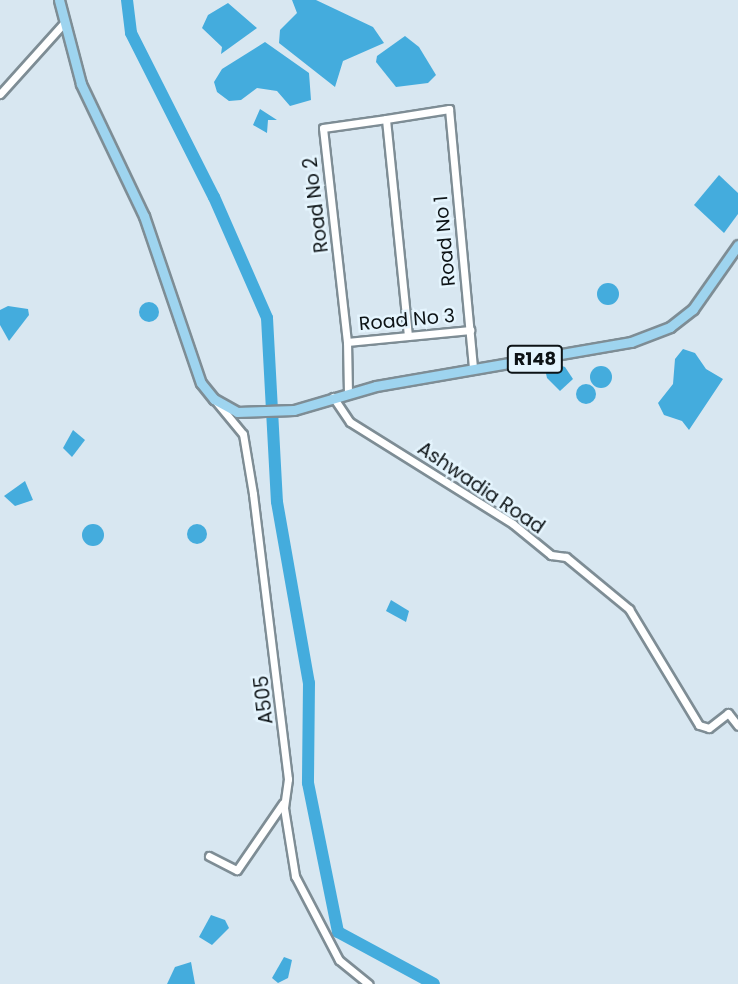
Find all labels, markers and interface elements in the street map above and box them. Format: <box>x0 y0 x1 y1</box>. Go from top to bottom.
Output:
street label: Road No 2 <box>299 156 333 254</box>
street label: Road No 1 <box>430 195 460 287</box>
street label: Road No 3 <box>358 304 456 336</box>
road number: R148 <box>505 344 565 374</box>
street label: Ashwadia Road <box>413 437 549 539</box>
street label: A505 <box>250 675 278 725</box>

